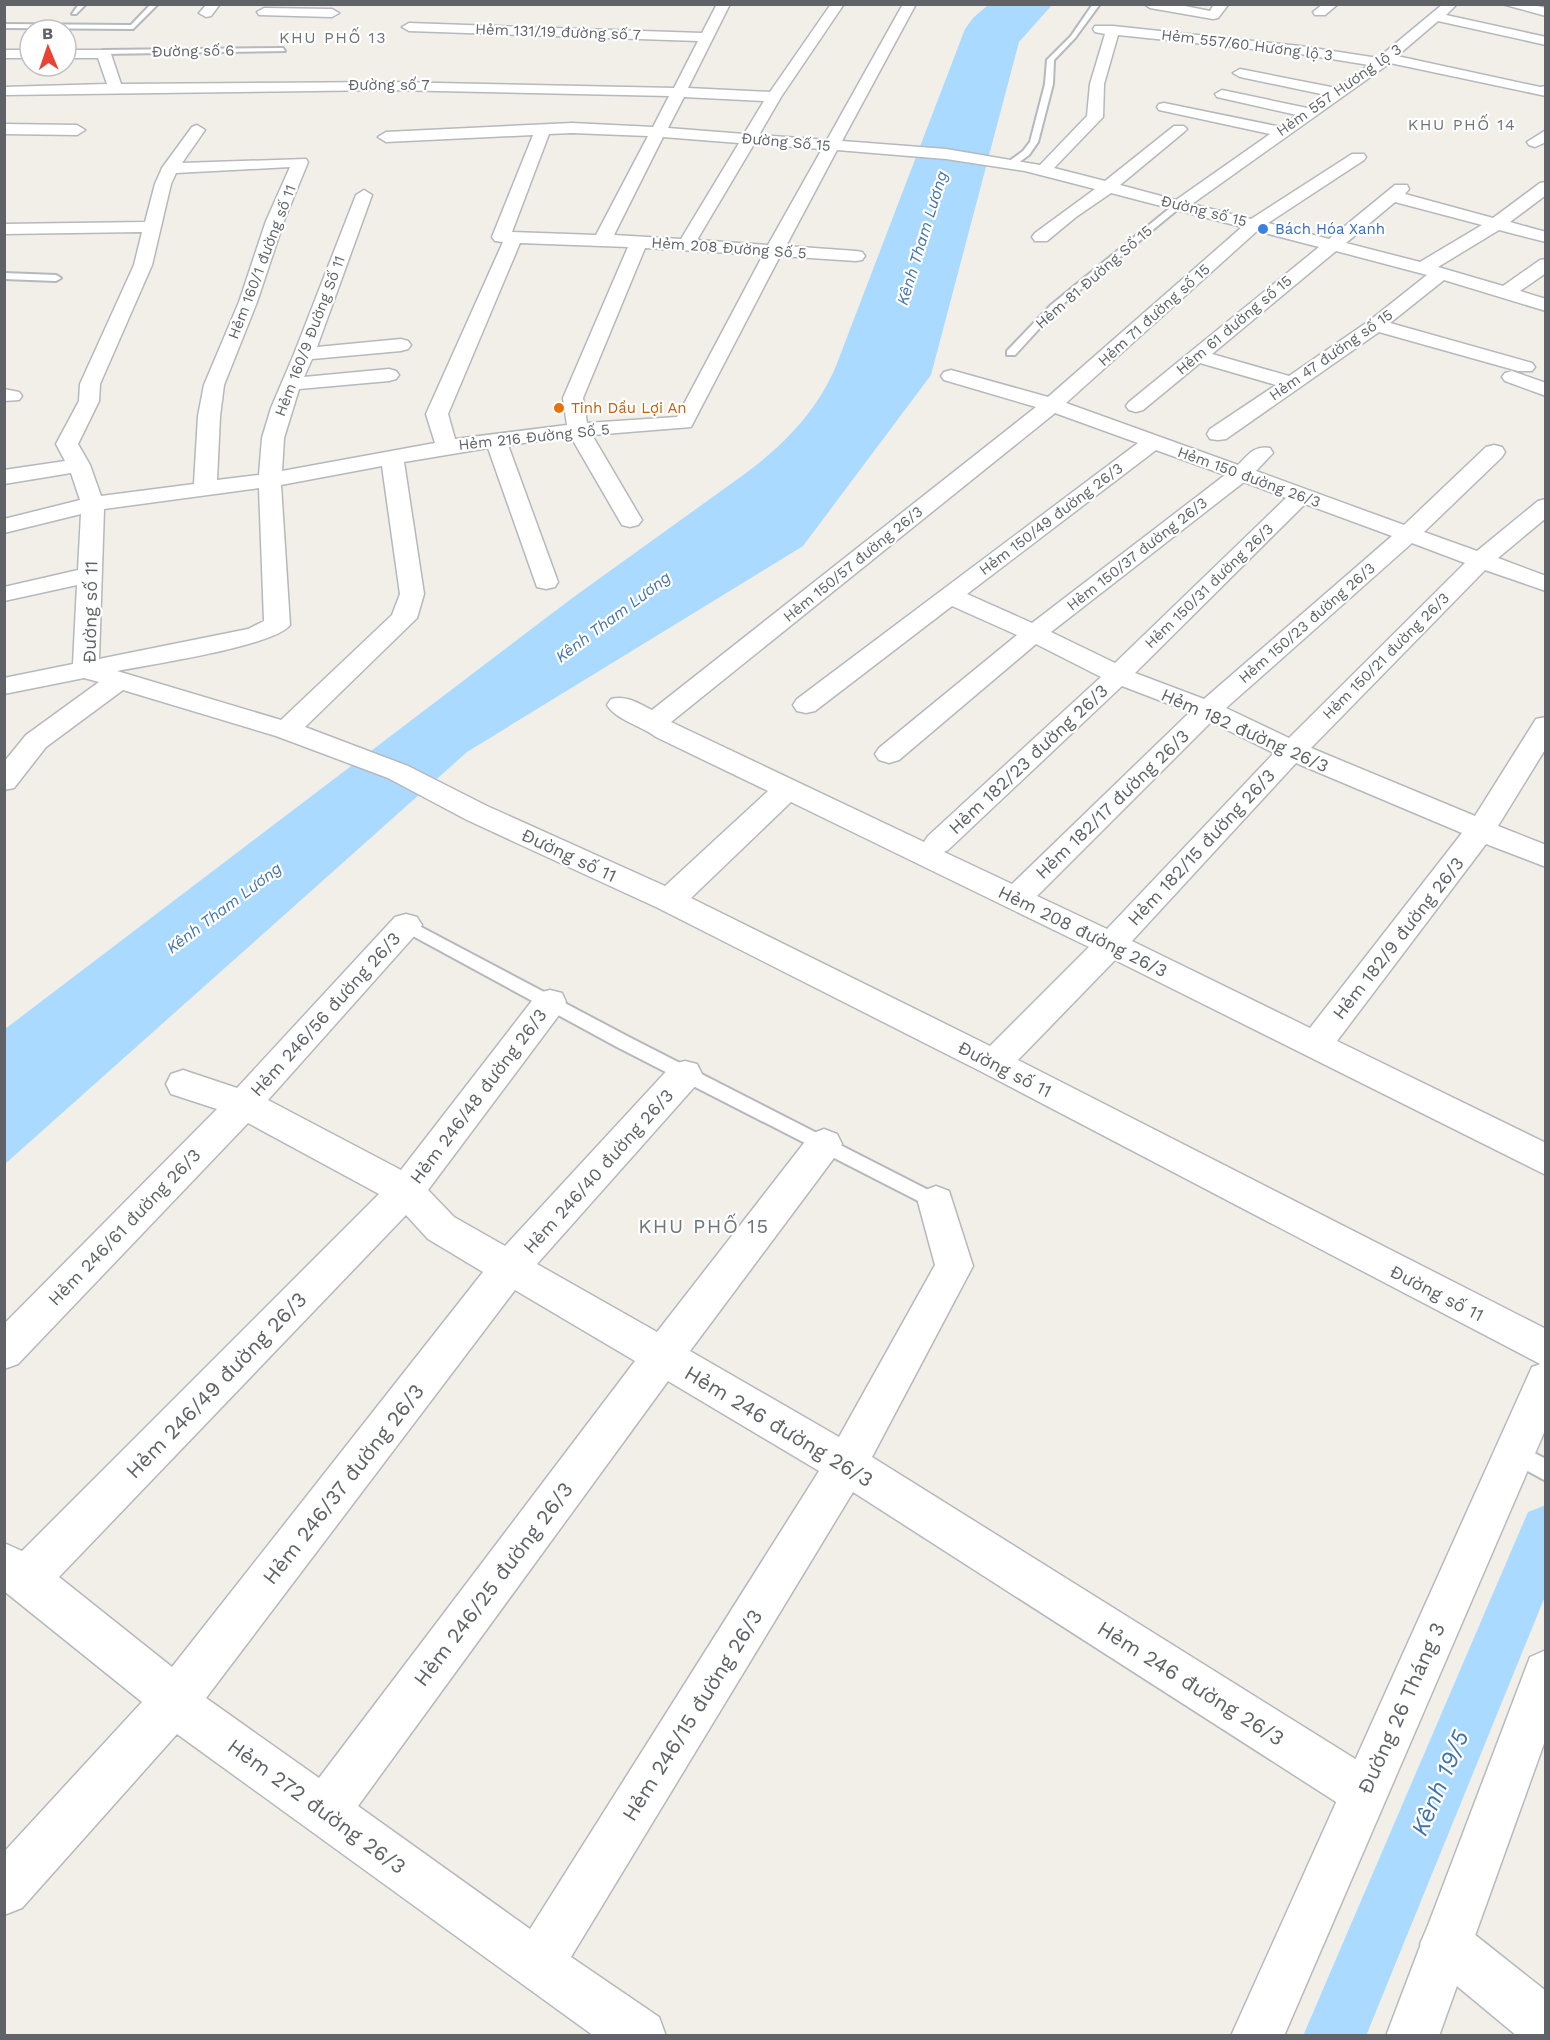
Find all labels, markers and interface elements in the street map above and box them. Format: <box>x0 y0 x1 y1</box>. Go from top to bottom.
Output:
north arrow <box>18 18 78 78</box>
street label: Hẻm 131/19 đường số 7 <box>475 20 641 44</box>
text: B <box>42 24 53 43</box>
street label: Hẻm 557/60 Hương lộ 3 <box>1160 26 1334 64</box>
district label: KHU PHỐ 13 <box>279 27 387 47</box>
street label: Hẻm 557 Hương lộ 3 <box>1273 40 1405 140</box>
street label: Đường số 6 <box>151 41 235 61</box>
street label: Đường số 7 <box>348 76 430 94</box>
district label: KHU PHỐ 14 <box>1408 114 1516 134</box>
street label: Đường Số 15 <box>741 129 831 155</box>
water label: Kênh Tham Lương <box>893 168 952 307</box>
street label: Hẻm 160/1 đường số 11 <box>224 182 300 342</box>
street label: Đường số 15 <box>1159 192 1249 230</box>
place label: Bách Hóa Xanh <box>1275 220 1385 238</box>
street label: Hẻm 81 Đường Số 15 <box>1032 221 1156 333</box>
marker: Bách Hóa Xanh <box>1256 222 1270 236</box>
street label: Hẻm 208 Đường Số 5 <box>651 234 807 262</box>
street label: Hẻm 160/9 Đường Số 11 <box>271 253 349 419</box>
street label: Hẻm 71 đường số 15 <box>1094 260 1214 370</box>
street label: Hẻm 61 đường số 15 <box>1173 271 1295 379</box>
street label: Hẻm 47 đường số 15 <box>1266 306 1396 404</box>
place label: Tinh Dầu Lợi An <box>571 399 687 417</box>
marker: Tinh Dầu Lợi An <box>552 401 566 415</box>
street label: Hẻm 216 Đường Số 5 <box>458 420 610 454</box>
street label: Hẻm 150 đường 26/3 <box>1175 443 1323 511</box>
street label: Hẻm 150/49 đường 26/3 <box>976 459 1126 579</box>
street label: Hẻm 150/37 đường 26/3 <box>1063 494 1211 614</box>
street label: Hẻm 150/57 đường 26/3 <box>780 502 926 626</box>
street label: Hẻm 150/31 đường 26/3 <box>1141 520 1277 652</box>
street label: Hẻm 150/23 đường 26/3 <box>1235 559 1379 687</box>
street label: Đường số 11 <box>79 561 101 663</box>
water label: Kênh Tham Lương <box>552 567 675 667</box>
street label: Hẻm 150/21 đường 26/3 <box>1319 589 1453 723</box>
street label: Hẻm 182/23 đường 26/3 <box>944 680 1112 838</box>
street label: Hẻm 182 đường 26/3 <box>1158 684 1332 776</box>
street label: Hẻm 182/17 đường 26/3 <box>1031 725 1193 883</box>
street label: Hẻm 182/15 đường 26/3 <box>1123 764 1279 930</box>
street label: Đường số 11 <box>518 824 620 886</box>
street label: Hẻm 182/9 đường 26/3 <box>1328 853 1468 1023</box>
water label: Kênh Tham Lương <box>163 858 286 958</box>
street label: Hẻm 208 đường 26/3 <box>995 881 1171 981</box>
street label: Hẻm 246/56 đường 26/3 <box>246 927 404 1101</box>
street label: Hẻm 246/48 đường 26/3 <box>405 1004 551 1188</box>
street label: Đường số 11 <box>955 1036 1055 1102</box>
street label: Hẻm 246/40 đường 26/3 <box>519 1084 677 1258</box>
street label: Hẻm 246/61 đường 26/3 <box>43 1144 205 1310</box>
district label: KHU PHỐ 15 <box>638 1213 770 1238</box>
street label: Đường số 11 <box>1387 1260 1487 1326</box>
street label: Hẻm 246/49 đường 26/3 <box>120 1287 312 1483</box>
street label: Hẻm 246 đường 26/3 <box>680 1360 878 1492</box>
street label: Hẻm 246/37 đường 26/3 <box>257 1379 429 1589</box>
street label: Hẻm 246/25 đường 26/3 <box>408 1477 578 1691</box>
street label: Hẻm 246/15 đường 26/3 <box>616 1604 768 1826</box>
street label: Hẻm 246 đường 26/3 <box>1093 1615 1289 1751</box>
street label: Đường 26 Tháng 3 <box>1352 1619 1450 1797</box>
water label: Kênh 19/5 <box>1405 1726 1475 1840</box>
street label: Hẻm 272 đường 26/3 <box>223 1733 411 1879</box>

